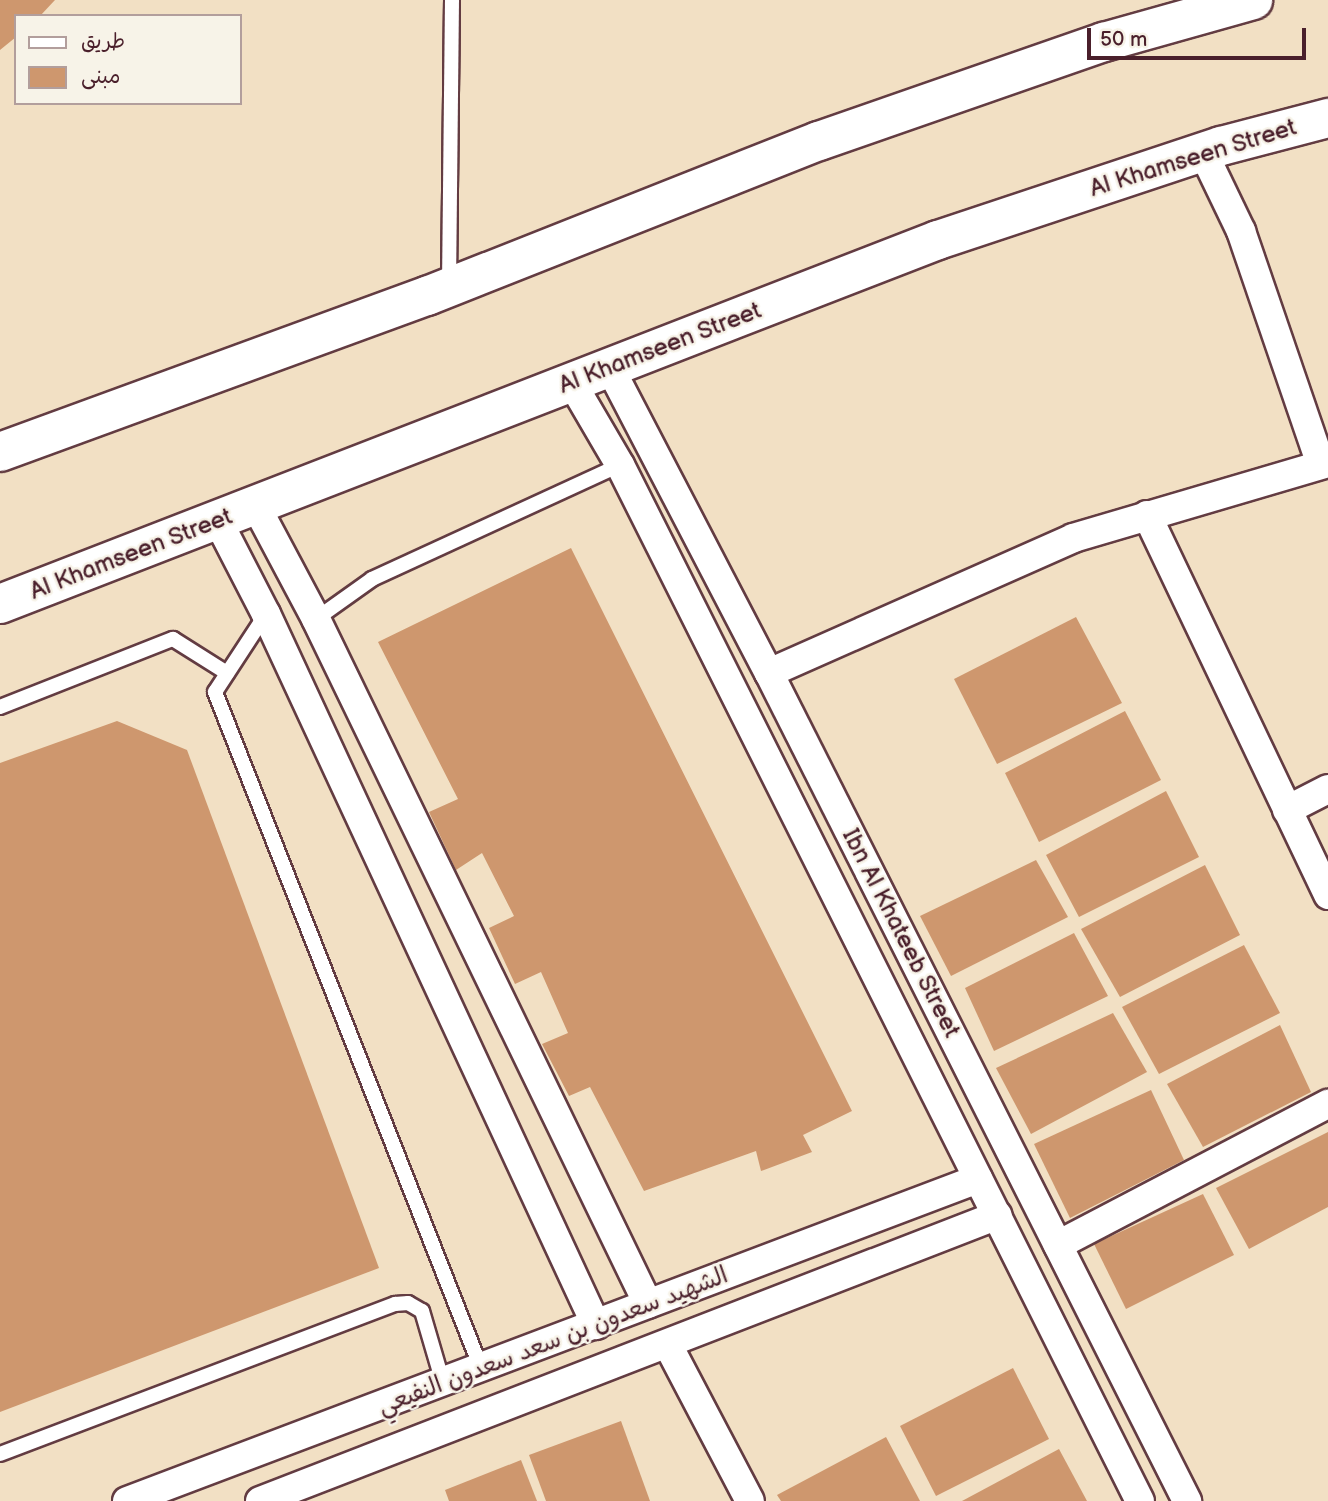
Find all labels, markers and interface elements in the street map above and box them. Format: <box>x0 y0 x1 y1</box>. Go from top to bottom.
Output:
legend <box>14 14 242 105</box>
scale bar <box>1090 14 1309 58</box>
text: 50 m <box>1100 27 1147 52</box>
text: طريق <box>81 29 125 54</box>
text: مبنى <box>81 64 120 89</box>
street label: Al Khamseen Street <box>1086 113 1300 203</box>
street label: Al Khamseen Street <box>555 296 765 400</box>
street label: Al Khamseen Street <box>26 502 236 606</box>
street label: Ibn Al Khateeb Street <box>836 824 966 1042</box>
street label: الشهيد سعدون بن سعد سعدون النفيعي <box>374 1261 732 1421</box>

